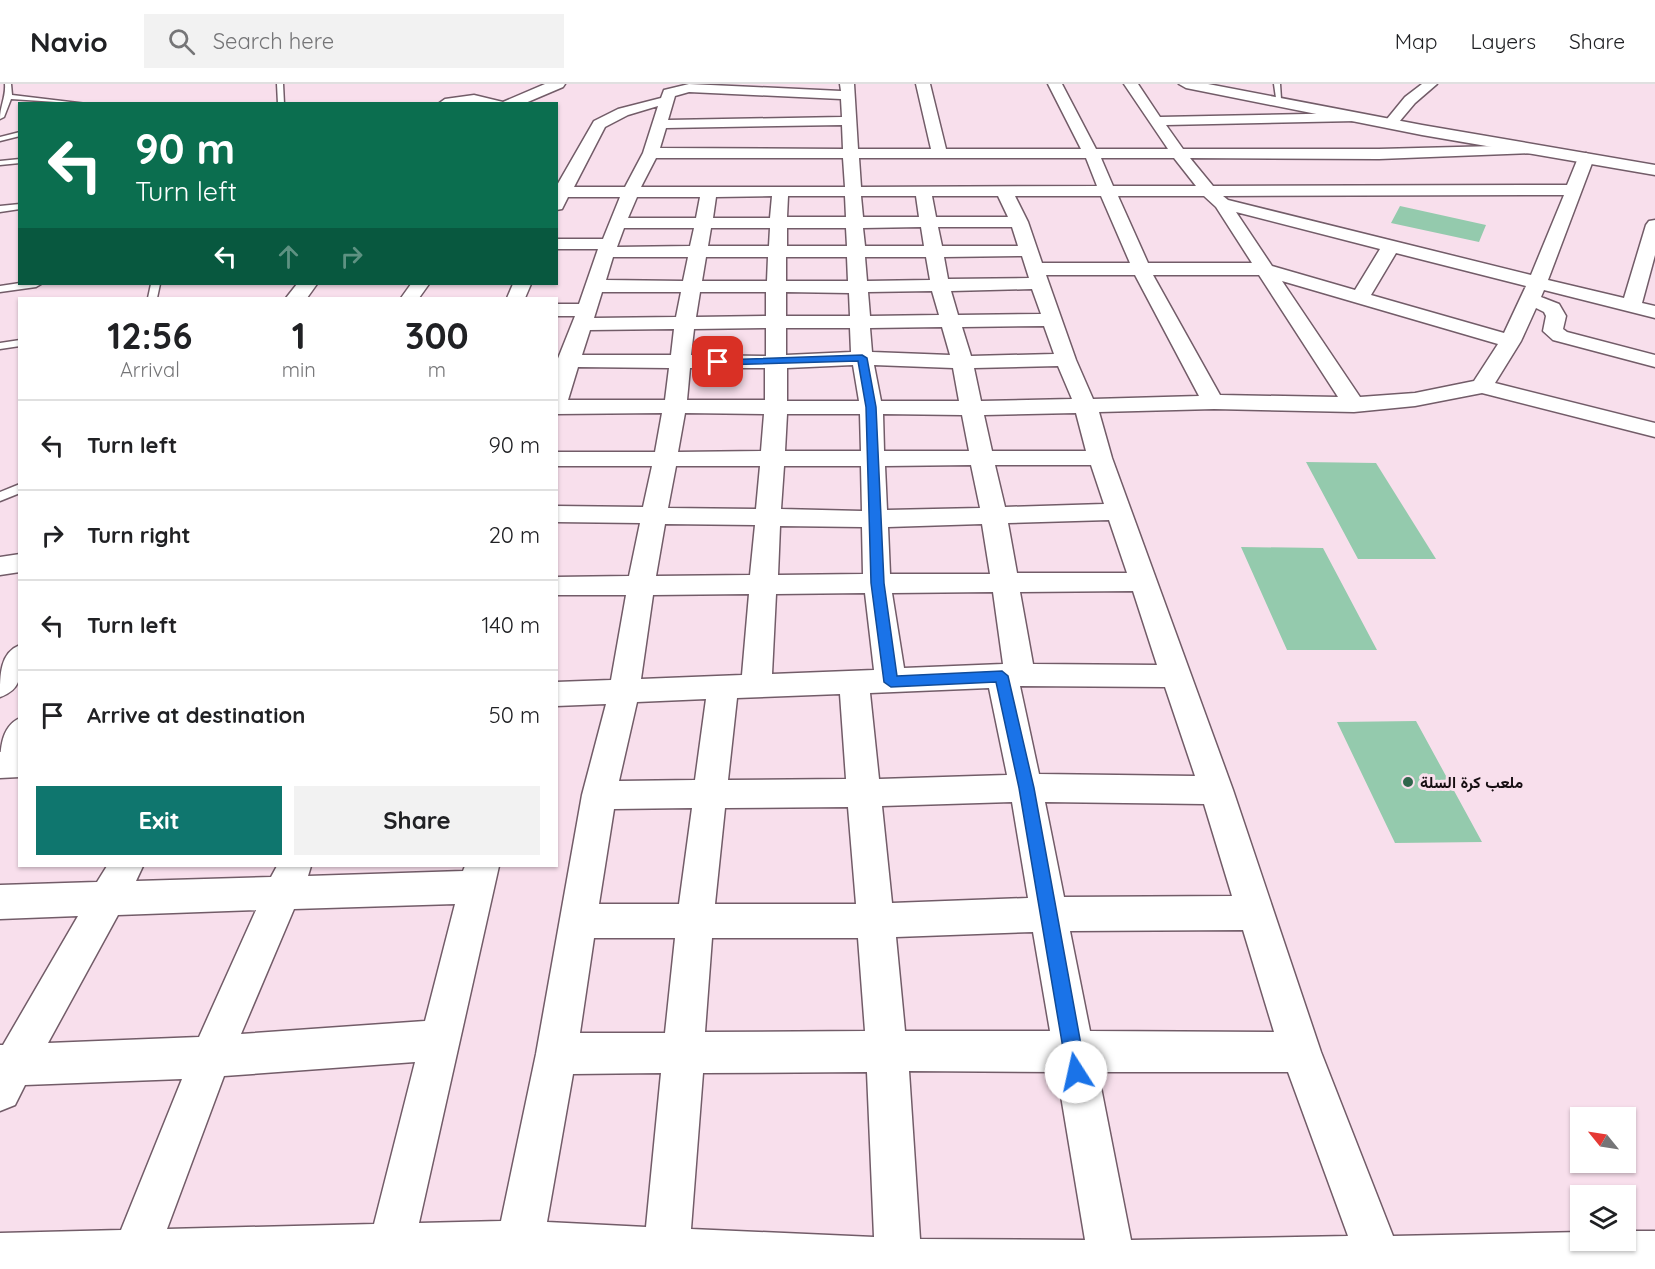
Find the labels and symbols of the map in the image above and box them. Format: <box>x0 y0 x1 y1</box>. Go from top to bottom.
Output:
pin <box>692 336 743 387</box>
place label: ملعب كرة السلة <box>1420 772 1523 793</box>
marker: ملعب كرة السلة <box>1401 775 1415 789</box>
position arrow <box>1044 1040 1108 1104</box>
north arrow <box>1570 1107 1636 1173</box>

